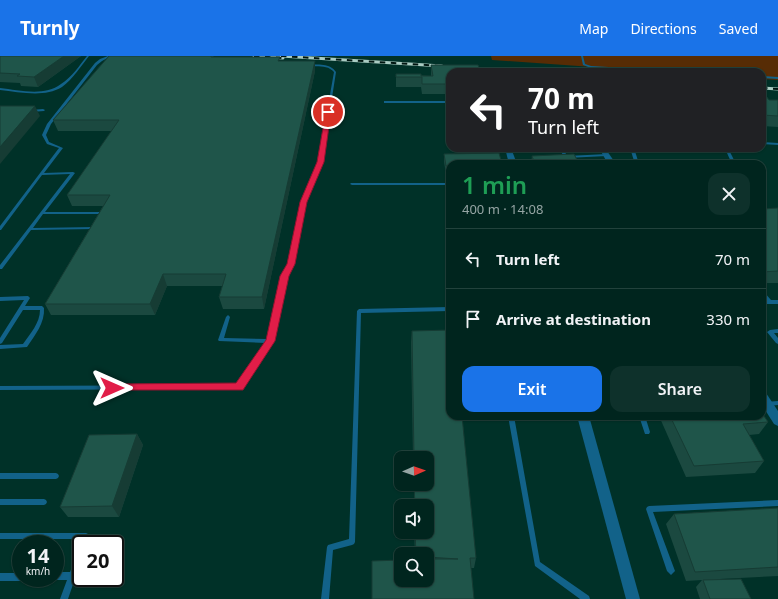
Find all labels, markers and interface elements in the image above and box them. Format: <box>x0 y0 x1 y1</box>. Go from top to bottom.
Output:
text: Turnly <box>20 15 80 41</box>
text: Map <box>579 19 608 38</box>
text: Directions <box>630 19 697 38</box>
text: Saved <box>719 19 758 38</box>
text: 70 m <box>528 79 595 117</box>
icon: left <box>462 84 514 136</box>
pin <box>311 95 345 129</box>
icon: arrive <box>317 101 339 123</box>
text: Turn left <box>528 115 599 139</box>
text: 1 min <box>462 168 527 201</box>
button: close <box>708 173 750 215</box>
text: 400 m · 14:08 <box>462 200 543 218</box>
icon: left <box>462 248 484 270</box>
text: Turn left <box>496 249 560 269</box>
text: 70 m <box>715 249 750 269</box>
icon: arrive <box>462 308 484 330</box>
text: Arrive at destination <box>496 309 651 329</box>
text: 330 m <box>706 309 750 329</box>
button: Exit <box>462 366 602 412</box>
button: Share <box>610 366 750 412</box>
position arrow <box>91 367 133 409</box>
north arrow <box>394 451 434 491</box>
map controls <box>394 451 434 587</box>
button: sound <box>394 499 434 539</box>
speed limit sign: 20 <box>72 535 124 587</box>
text: 14 <box>27 542 49 569</box>
button: search <box>394 547 434 587</box>
text: km/h <box>26 564 50 578</box>

